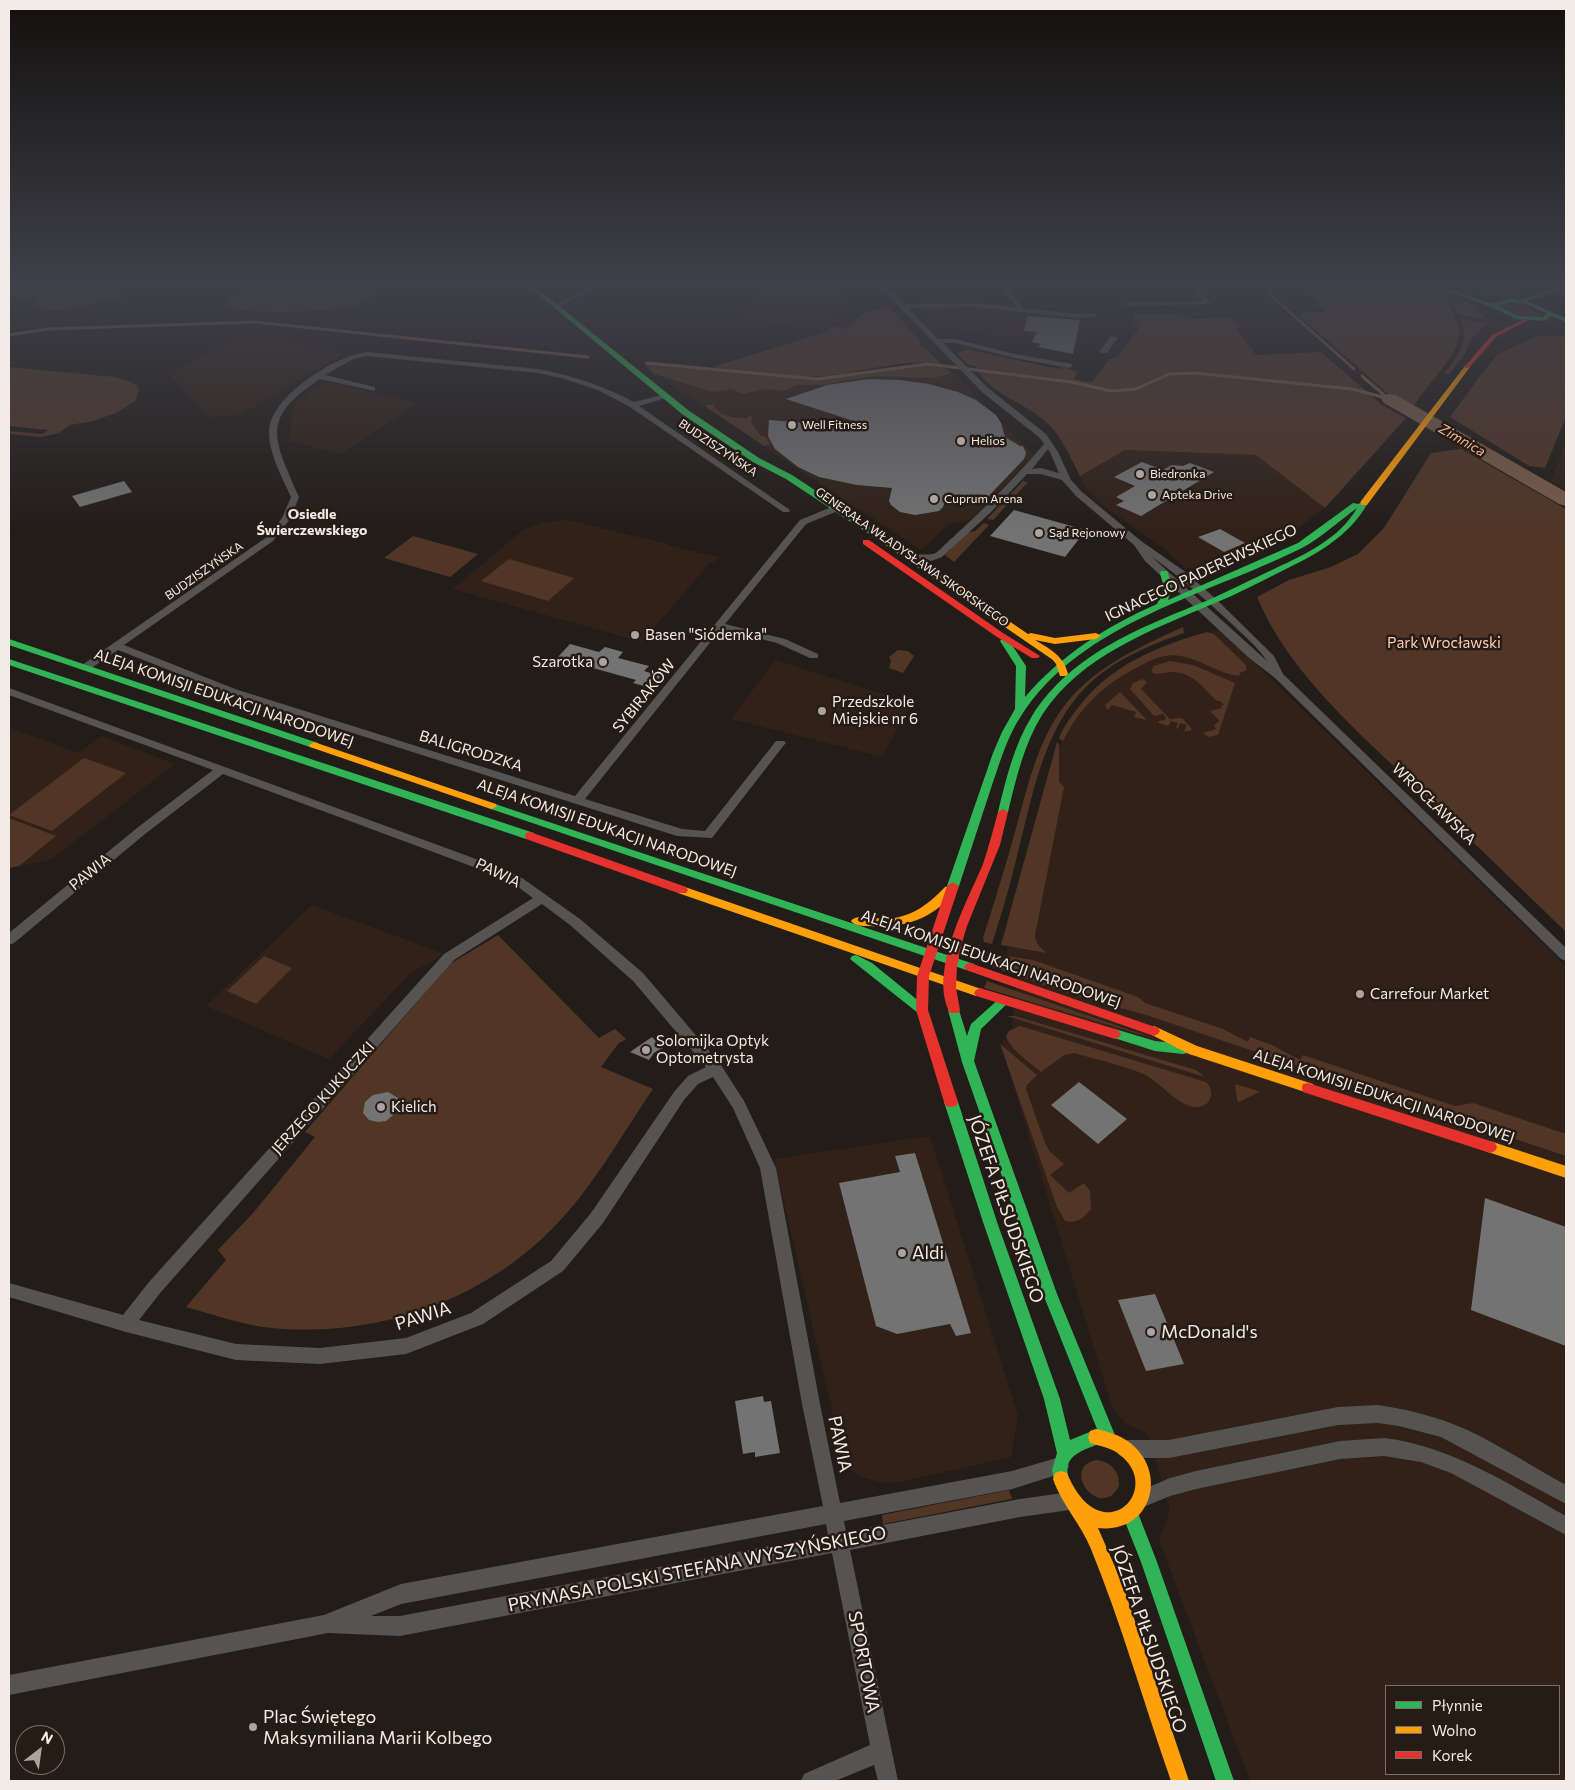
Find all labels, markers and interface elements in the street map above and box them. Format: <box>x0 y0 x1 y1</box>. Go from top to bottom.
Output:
street label: BUDZISZYŃSKA <box>676 416 760 480</box>
place label: Well Fitness <box>802 418 867 432</box>
marker: Well Fitness <box>786 419 798 431</box>
water label: Zimnica <box>1436 420 1488 460</box>
place label: Helios <box>971 434 1005 448</box>
marker: Helios <box>955 435 967 447</box>
place label: Biedronka <box>1150 467 1206 481</box>
marker: Biedronka <box>1134 468 1146 480</box>
street label: GENERAŁA WŁADYSŁAWA SIKORSKIEGO <box>813 484 1011 630</box>
place label: Apteka Drive <box>1162 488 1233 502</box>
marker: Apteka Drive <box>1146 489 1158 501</box>
place label: Cuprum Arena <box>944 492 1023 506</box>
marker: Cuprum Arena <box>928 493 940 505</box>
district label: Osiedle Świerczewskiego <box>257 506 367 538</box>
street label: IGNACEGO PADEREWSKIEGO <box>1102 521 1300 625</box>
place label: Sąd Rejonowy <box>1049 526 1125 540</box>
marker: Sąd Rejonowy <box>1033 527 1045 539</box>
street label: BUDZISZYŃSKA <box>162 539 246 603</box>
place label: Basen "Siódemka" <box>645 626 767 644</box>
marker: Basen "Siódemka" <box>629 629 641 641</box>
park label: Park Wrocławski <box>1387 634 1501 652</box>
street label: ALEJA KOMISJI EDUKACJI NARODOWEJ <box>92 645 356 751</box>
place label: Szarotka <box>532 653 593 671</box>
marker: Szarotka <box>597 656 609 668</box>
street label: SYBIRAKÓW <box>609 656 679 736</box>
place label: Przedszkole Miejskie nr 6 <box>832 693 918 728</box>
marker: Przedszkole Miejskie nr 6 <box>816 705 828 717</box>
street label: BALIGRODZKA <box>417 727 525 775</box>
street label: WROCŁAWSKA <box>1388 759 1480 849</box>
street label: ALEJA KOMISJI EDUKACJI NARODOWEJ <box>475 775 739 881</box>
street label: PAWIA <box>66 850 114 894</box>
street label: PAWIA <box>473 854 523 892</box>
street label: ALEJA KOMISJI EDUKACJI NARODOWEJ <box>859 906 1123 1012</box>
place label: Carrefour Market <box>1370 985 1489 1003</box>
marker: Carrefour Market <box>1354 988 1366 1000</box>
place label: Solomijka Optyk Optometrysta <box>656 1032 769 1067</box>
street label: JERZEGO KUKUCZKI <box>268 1038 378 1158</box>
marker: Solomijka Optyk Optometrysta <box>640 1044 652 1056</box>
street label: ALEJA KOMISJI EDUKACJI NARODOWEJ <box>1251 1045 1517 1147</box>
place label: Kielich <box>391 1098 437 1116</box>
marker: Kielich <box>375 1101 387 1113</box>
street label: JÓZEFA PIŁSUDSKIEGO <box>964 1112 1048 1306</box>
place label: Aldi <box>912 1242 944 1264</box>
marker: Aldi <box>896 1247 908 1259</box>
street label: PAWIA <box>392 1297 454 1335</box>
place label: McDonald's <box>1161 1321 1258 1343</box>
marker: McDonald's <box>1145 1326 1157 1338</box>
street label: PAWIA <box>823 1414 857 1474</box>
street label: PRYMASA POLSKI STEFANA WYSZYŃSKIEGO <box>506 1522 888 1616</box>
street label: JÓZEFA PIŁSUDSKIEGO <box>1107 1542 1191 1736</box>
street label: SPORTOWA <box>844 1609 884 1715</box>
legend <box>1385 1685 1560 1775</box>
text: Płynnie <box>1432 1696 1483 1714</box>
place label: Plac Świętego Maksymiliana Marii Kolbego <box>263 1706 492 1748</box>
marker: Plac Świętego Maksymiliana Marii Kolbego <box>247 1721 259 1733</box>
text: Wolno <box>1432 1721 1477 1739</box>
north arrow <box>15 1725 65 1775</box>
text: N <box>38 1727 56 1747</box>
text: Korek <box>1432 1746 1472 1764</box>

